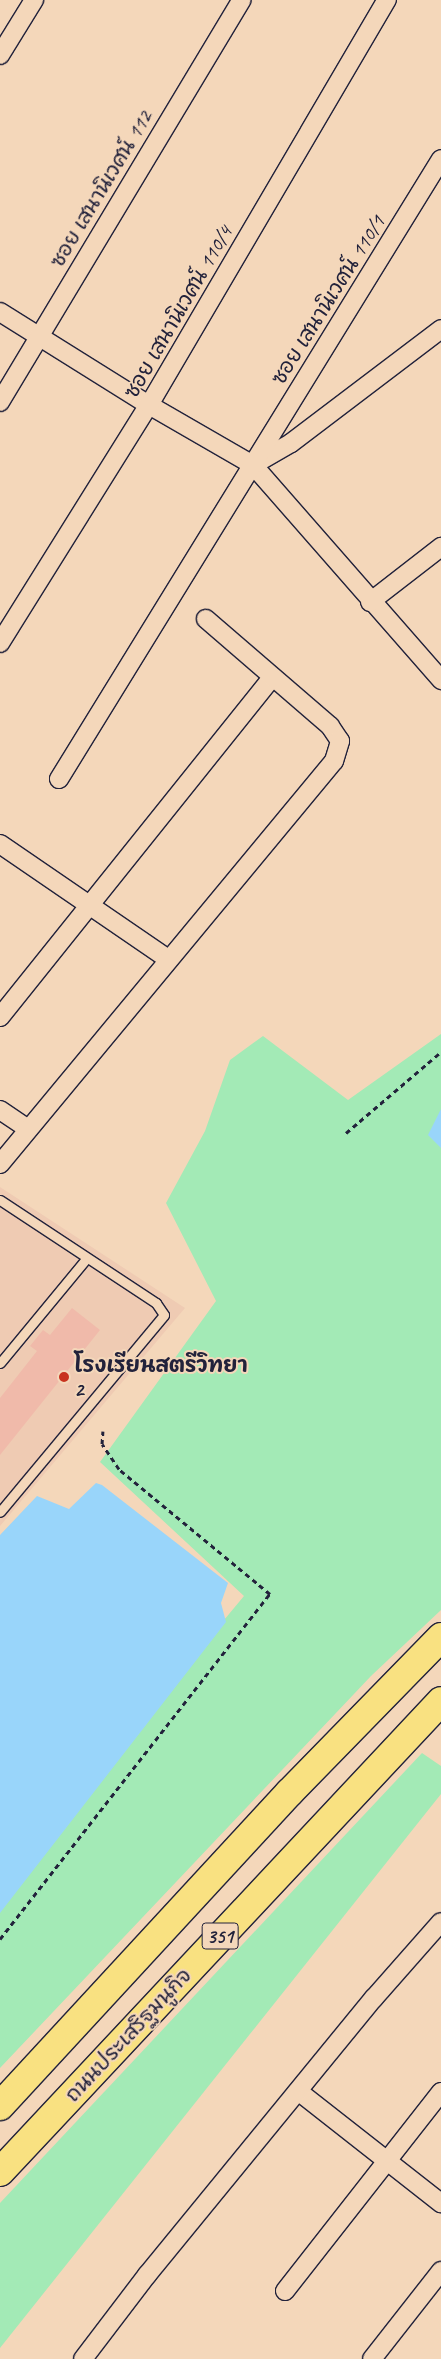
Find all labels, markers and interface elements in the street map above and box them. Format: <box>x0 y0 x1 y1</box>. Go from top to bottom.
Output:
street label: ซอย เสนานิเวศน์ 112 <box>44 106 158 272</box>
street label: ซอย เสนานิเวศน์ 110/1 <box>266 211 390 389</box>
street label: ซอย เสนานิเวศน์ 110/4 <box>118 221 238 403</box>
place label: โรงเรียนสตรีวิทยา 2 <box>74 1352 247 1402</box>
marker: โรงเรียนสตรีวิทยา 2 <box>58 1371 70 1383</box>
road number: 351 <box>201 1918 239 1954</box>
street label: ถนนประเสริฐมนูกิจ <box>60 1963 196 2107</box>

